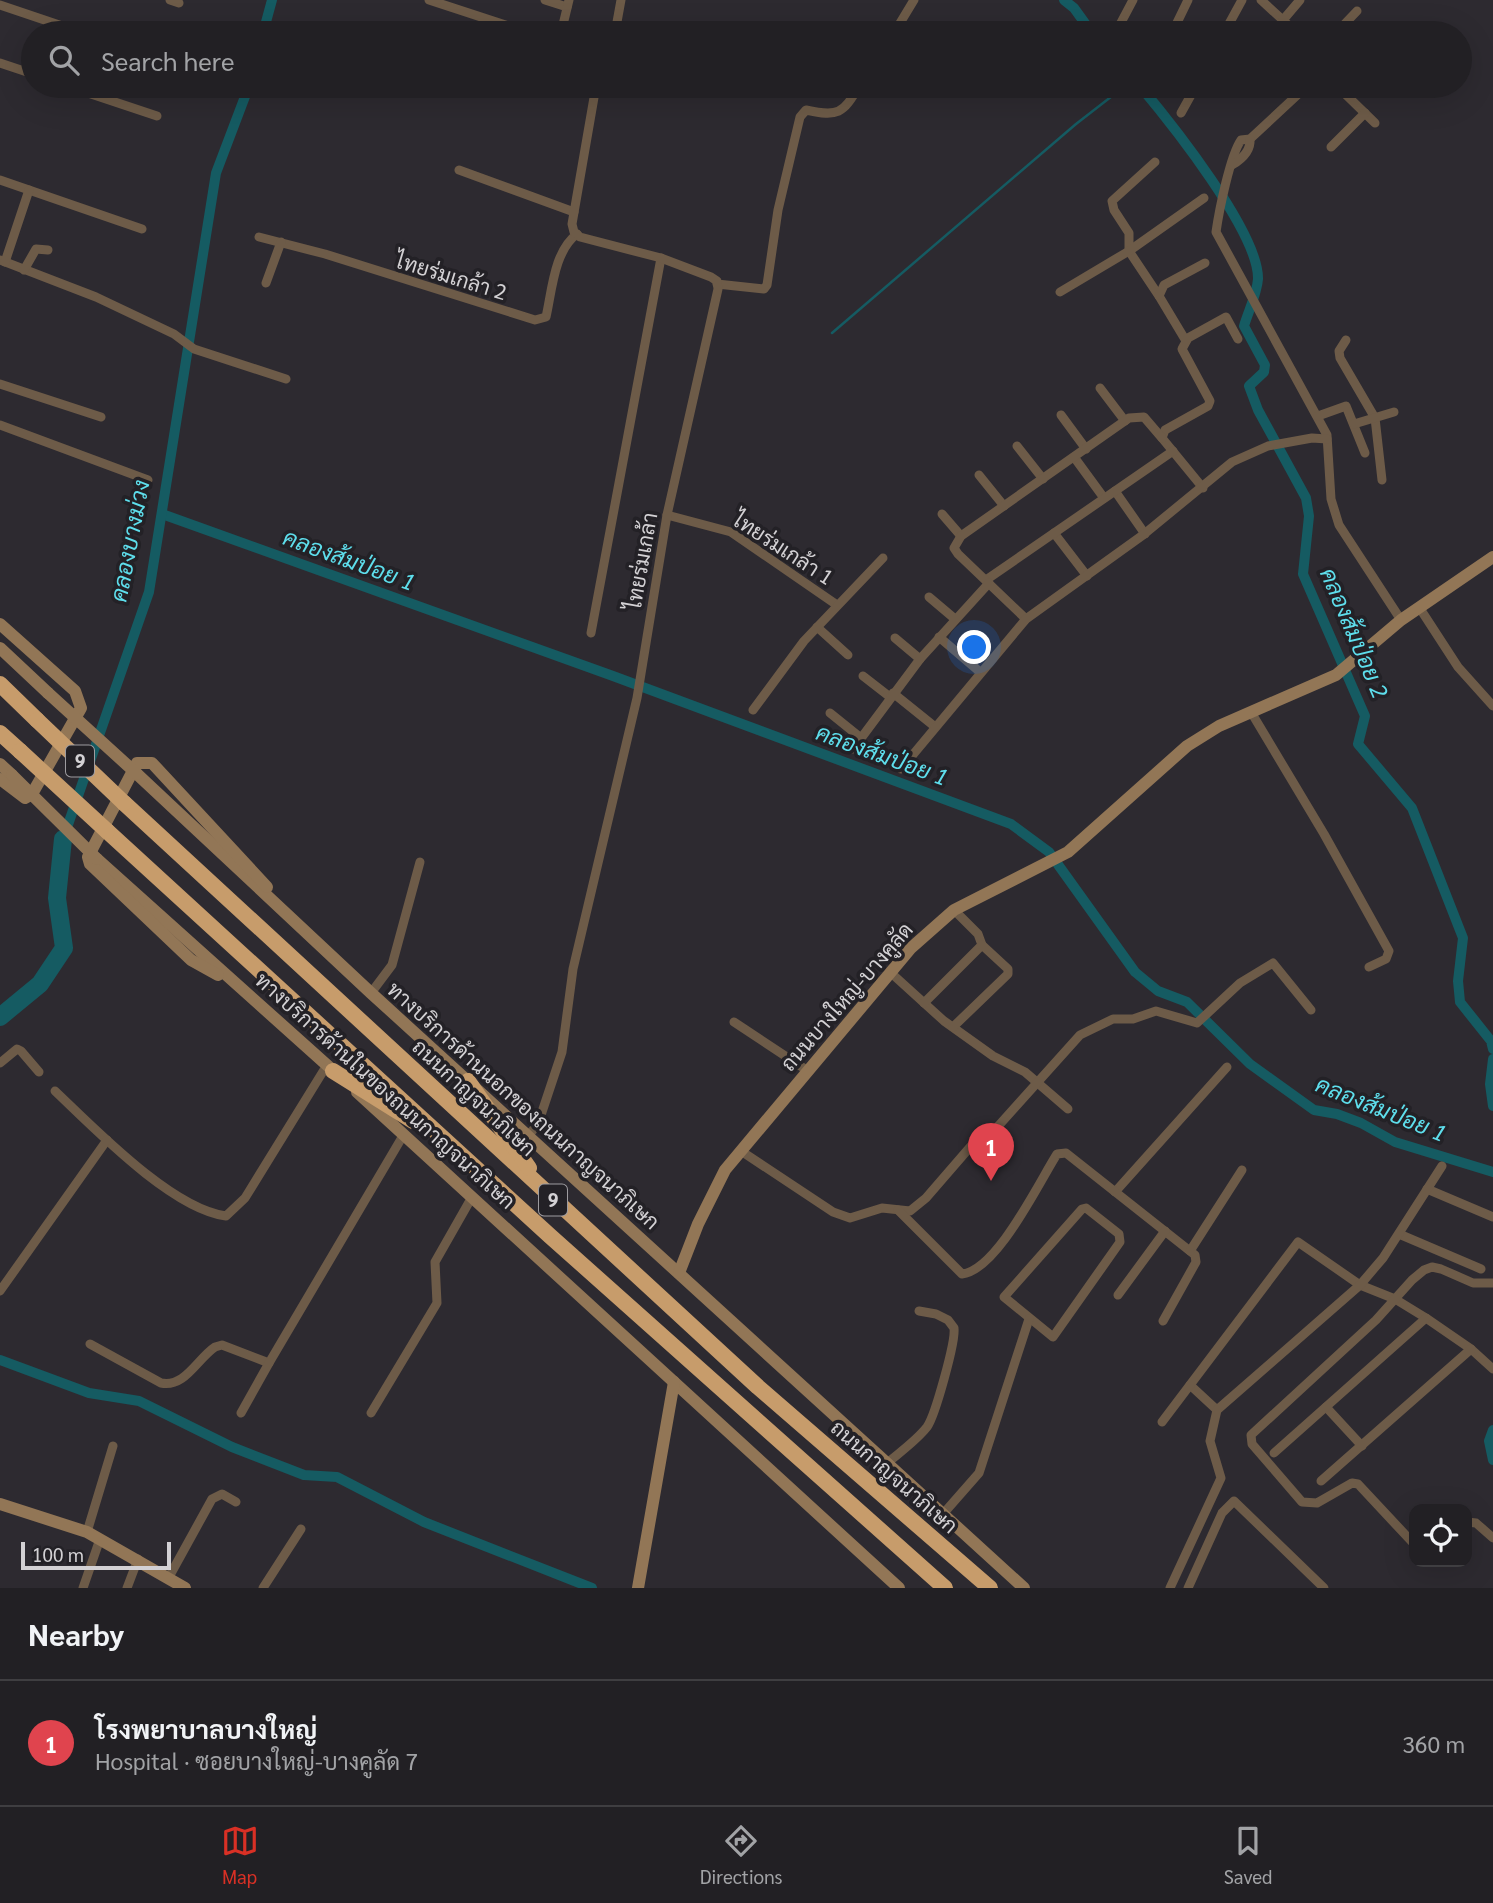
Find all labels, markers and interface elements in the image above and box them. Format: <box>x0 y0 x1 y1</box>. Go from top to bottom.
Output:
search box <box>21 21 1472 98</box>
icon: search <box>45 41 83 79</box>
text: Search here <box>101 43 234 77</box>
street label: ไทยร่มเกล้า 2 <box>391 245 510 305</box>
water label: คลองบางม่วง <box>101 477 155 604</box>
street label: ไทยร่มเกล้า 1 <box>727 504 839 590</box>
street label: ไทยร่มเกล้า <box>618 510 662 613</box>
water label: คลองส้มป่อย 1 <box>279 520 420 596</box>
water label: คลองส้มป่อย 2 <box>1315 563 1397 702</box>
your location <box>957 630 991 664</box>
water label: คลองส้มป่อย 1 <box>812 715 953 791</box>
road number: 9 <box>66 746 94 776</box>
street label: ถนนบางใหญ่-บางคูลัด <box>774 916 920 1078</box>
street label: ทางบริการด้านในของถนนกาญจนาภิเษก <box>250 968 520 1214</box>
street label: ทางบริการด้านนอกของถนนกาญจนาภิเษก <box>382 975 666 1235</box>
street label: ถนนกาญจนาภิเษก <box>407 1034 541 1162</box>
water label: คลองส้มป่อย 1 <box>1312 1067 1452 1147</box>
pin: 1 <box>968 1123 1014 1181</box>
road number: 9 <box>539 1184 567 1216</box>
street label: ถนนกาญจนาภิเษก <box>826 1413 964 1538</box>
map controls <box>1409 1504 1472 1567</box>
button: locate <box>1409 1504 1472 1567</box>
scale bar <box>21 1539 172 1571</box>
text: 100 m <box>32 1542 84 1566</box>
text: Nearby <box>28 1614 124 1653</box>
text: โรงพยาบาลบางใหญ่ <box>95 1711 317 1745</box>
text: 1 <box>45 1728 58 1758</box>
text: 360 m <box>1402 1728 1465 1758</box>
text: Hospital · ซอยบางใหญ่-บางคูลัด 7 <box>95 1745 418 1775</box>
tab: Map <box>221 1822 259 1888</box>
tab: Directions <box>700 1822 783 1888</box>
tab: Saved <box>1224 1822 1272 1888</box>

